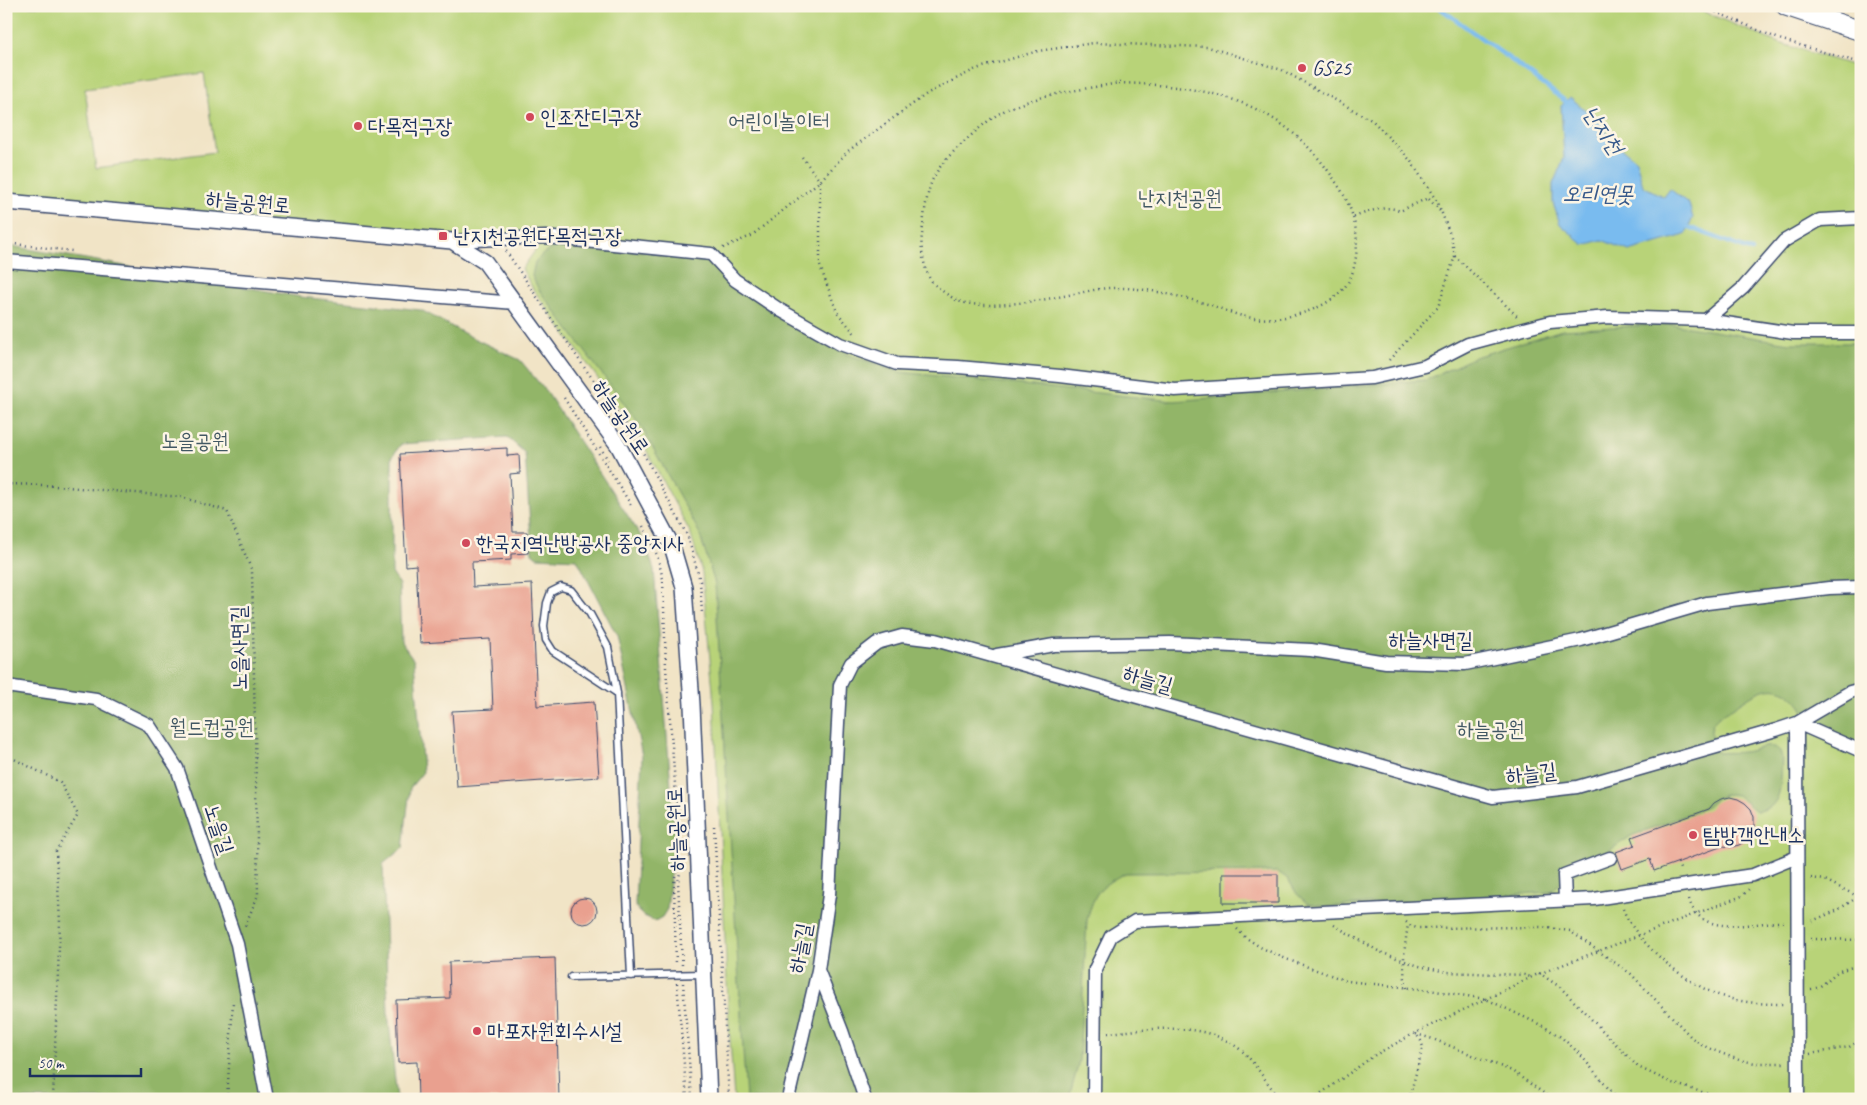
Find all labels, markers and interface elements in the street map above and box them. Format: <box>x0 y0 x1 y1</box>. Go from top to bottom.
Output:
place label: GS25 <box>1312 55 1352 81</box>
marker: GS25 <box>1296 62 1308 74</box>
water label: 난지천 <box>1577 100 1631 162</box>
place label: 인조잔디구장 <box>540 104 641 130</box>
park label: 어린이놀이터 <box>728 108 830 134</box>
marker: 인조잔디구장 <box>524 111 536 123</box>
place label: 다목적구장 <box>368 113 453 139</box>
marker: 다목적구장 <box>352 120 364 132</box>
water label: 오리연못 <box>1563 180 1634 208</box>
street label: 하늘공원로 <box>205 185 291 219</box>
park label: 난지천공원 <box>1138 185 1222 211</box>
place label: 난지천공원다목적구장 <box>453 223 622 249</box>
marker: 난지천공원다목적구장 <box>437 230 449 242</box>
street label: 하늘공원로 <box>587 375 655 459</box>
park label: 노을공원 <box>161 428 229 454</box>
place label: 한국지역난방공사 중앙지사 <box>476 530 684 556</box>
marker: 한국지역난방공사 중앙지사 <box>460 537 472 549</box>
street label: 노을사면길 <box>225 605 253 690</box>
street label: 하늘사면길 <box>1389 627 1473 653</box>
street label: 하늘길 <box>1120 660 1176 699</box>
park label: 월드컵공원 <box>170 714 254 740</box>
park label: 하늘공원 <box>1457 716 1525 742</box>
street label: 하늘길 <box>1504 757 1558 789</box>
street label: 하늘공원로 <box>662 786 690 872</box>
street label: 노을길 <box>198 801 240 857</box>
place label: 탐방객안내소 <box>1703 822 1804 848</box>
marker: 탐방객안내소 <box>1687 829 1699 841</box>
street label: 하늘길 <box>783 921 817 975</box>
place label: 마포자원회수시설 <box>487 1018 622 1044</box>
marker: 마포자원회수시설 <box>471 1025 483 1037</box>
scale bar <box>30 1045 141 1077</box>
text: 50 m <box>38 1054 65 1073</box>

